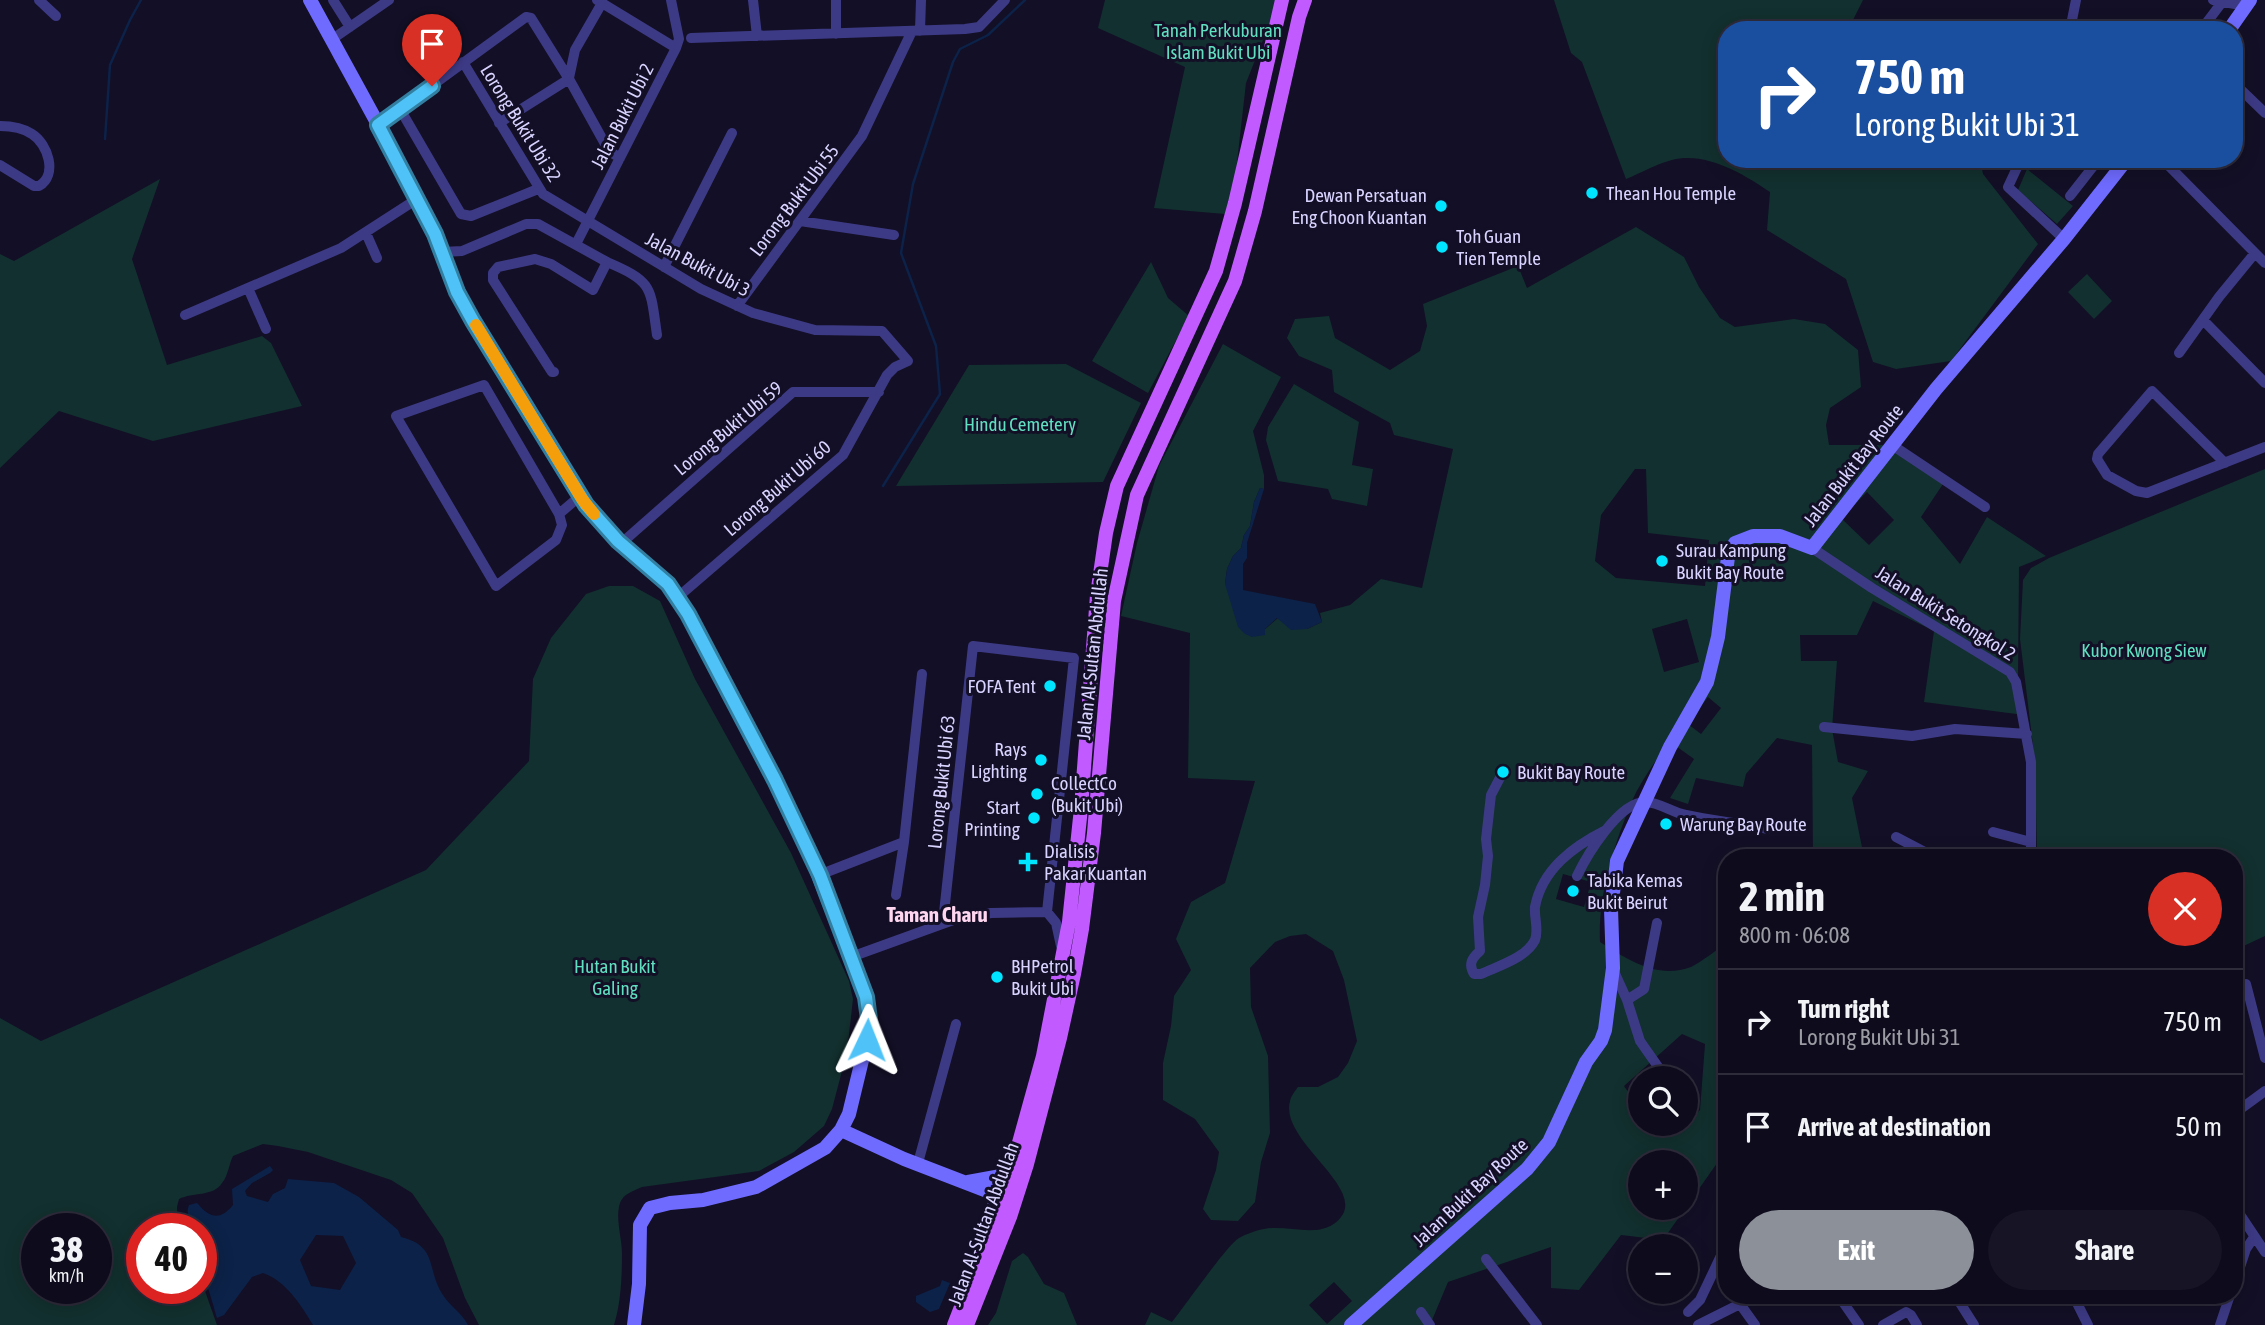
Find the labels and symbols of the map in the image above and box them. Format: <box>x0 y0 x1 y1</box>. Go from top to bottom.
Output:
pin <box>402 14 462 86</box>
park label: Tanah Perkuburan Islam Bukit Ubi <box>1154 19 1282 63</box>
street label: Lorong Bukit Ubi 32 <box>476 60 566 186</box>
street label: Jalan Bukit Ubi 2 <box>586 60 658 172</box>
street label: Lorong Bukit Ubi 55 <box>745 140 843 260</box>
place label: Thean Hou Temple <box>1606 182 1736 204</box>
place label: Dewan Persatuan Eng Choon Kuantan <box>1292 184 1427 228</box>
marker: Thean Hou Temple <box>1584 185 1600 201</box>
marker: Dewan Persatuan Eng Choon Kuantan <box>1433 198 1449 214</box>
place label: Toh Guan Tien Temple <box>1456 225 1541 269</box>
street label: Jalan Bukit Ubi 3 <box>642 227 754 301</box>
marker: Toh Guan Tien Temple <box>1434 239 1450 255</box>
street label: Lorong Bukit Ubi 59 <box>669 376 787 480</box>
street label: Jalan Bukit Bay Route <box>1799 400 1907 530</box>
park label: Hindu Cemetery <box>964 413 1076 435</box>
street label: Lorong Bukit Ubi 60 <box>719 436 835 540</box>
place label: Surau Kampung Bukit Bay Route <box>1676 539 1787 583</box>
marker: Surau Kampung Bukit Bay Route <box>1654 553 1670 569</box>
street label: Jalan Bukit Setongkol 2 <box>1872 561 2020 665</box>
street label: Jalan Al-Sultan Abdullah <box>1072 567 1112 741</box>
park label: Kubor Kwong Siew <box>2081 639 2207 661</box>
place label: FOFA Tent <box>968 675 1036 697</box>
marker: FOFA Tent <box>1042 678 1058 694</box>
street label: Lorong Bukit Ubi 63 <box>923 714 959 850</box>
place label: Rays Lighting <box>971 738 1028 782</box>
marker: Rays Lighting <box>1033 752 1049 768</box>
place label: Bukit Bay Route <box>1517 761 1625 783</box>
marker: Bukit Bay Route <box>1495 764 1511 780</box>
place label: CollectCo (Bukit Ubi) <box>1051 772 1123 816</box>
marker: CollectCo (Bukit Ubi) <box>1029 786 1045 802</box>
place label: Start Printing <box>964 796 1021 840</box>
marker: Start Printing <box>1026 810 1042 826</box>
place label: Warung Bay Route <box>1680 813 1807 835</box>
marker: Warung Bay Route <box>1658 816 1674 832</box>
place label: Dialisis Pakar Kuantan <box>1044 840 1147 884</box>
marker: Dialisis Pakar Kuantan <box>1018 852 1038 872</box>
place label: Tabika Kemas Bukit Beirut <box>1587 869 1683 913</box>
marker: Tabika Kemas Bukit Beirut <box>1565 883 1581 899</box>
district label: Taman Charu <box>886 902 988 926</box>
park label: Hutan Bukit Galing <box>574 955 656 999</box>
place label: BHPetrol Bukit Ubi <box>1011 955 1074 999</box>
marker: BHPetrol Bukit Ubi <box>989 969 1005 985</box>
position arrow <box>830 1003 904 1077</box>
street label: Jalan Bukit Bay Route <box>1408 1133 1532 1251</box>
street label: Jalan Al-Sultan Abdullah <box>943 1139 1023 1309</box>
speed limit sign: 40 <box>126 1213 217 1304</box>

